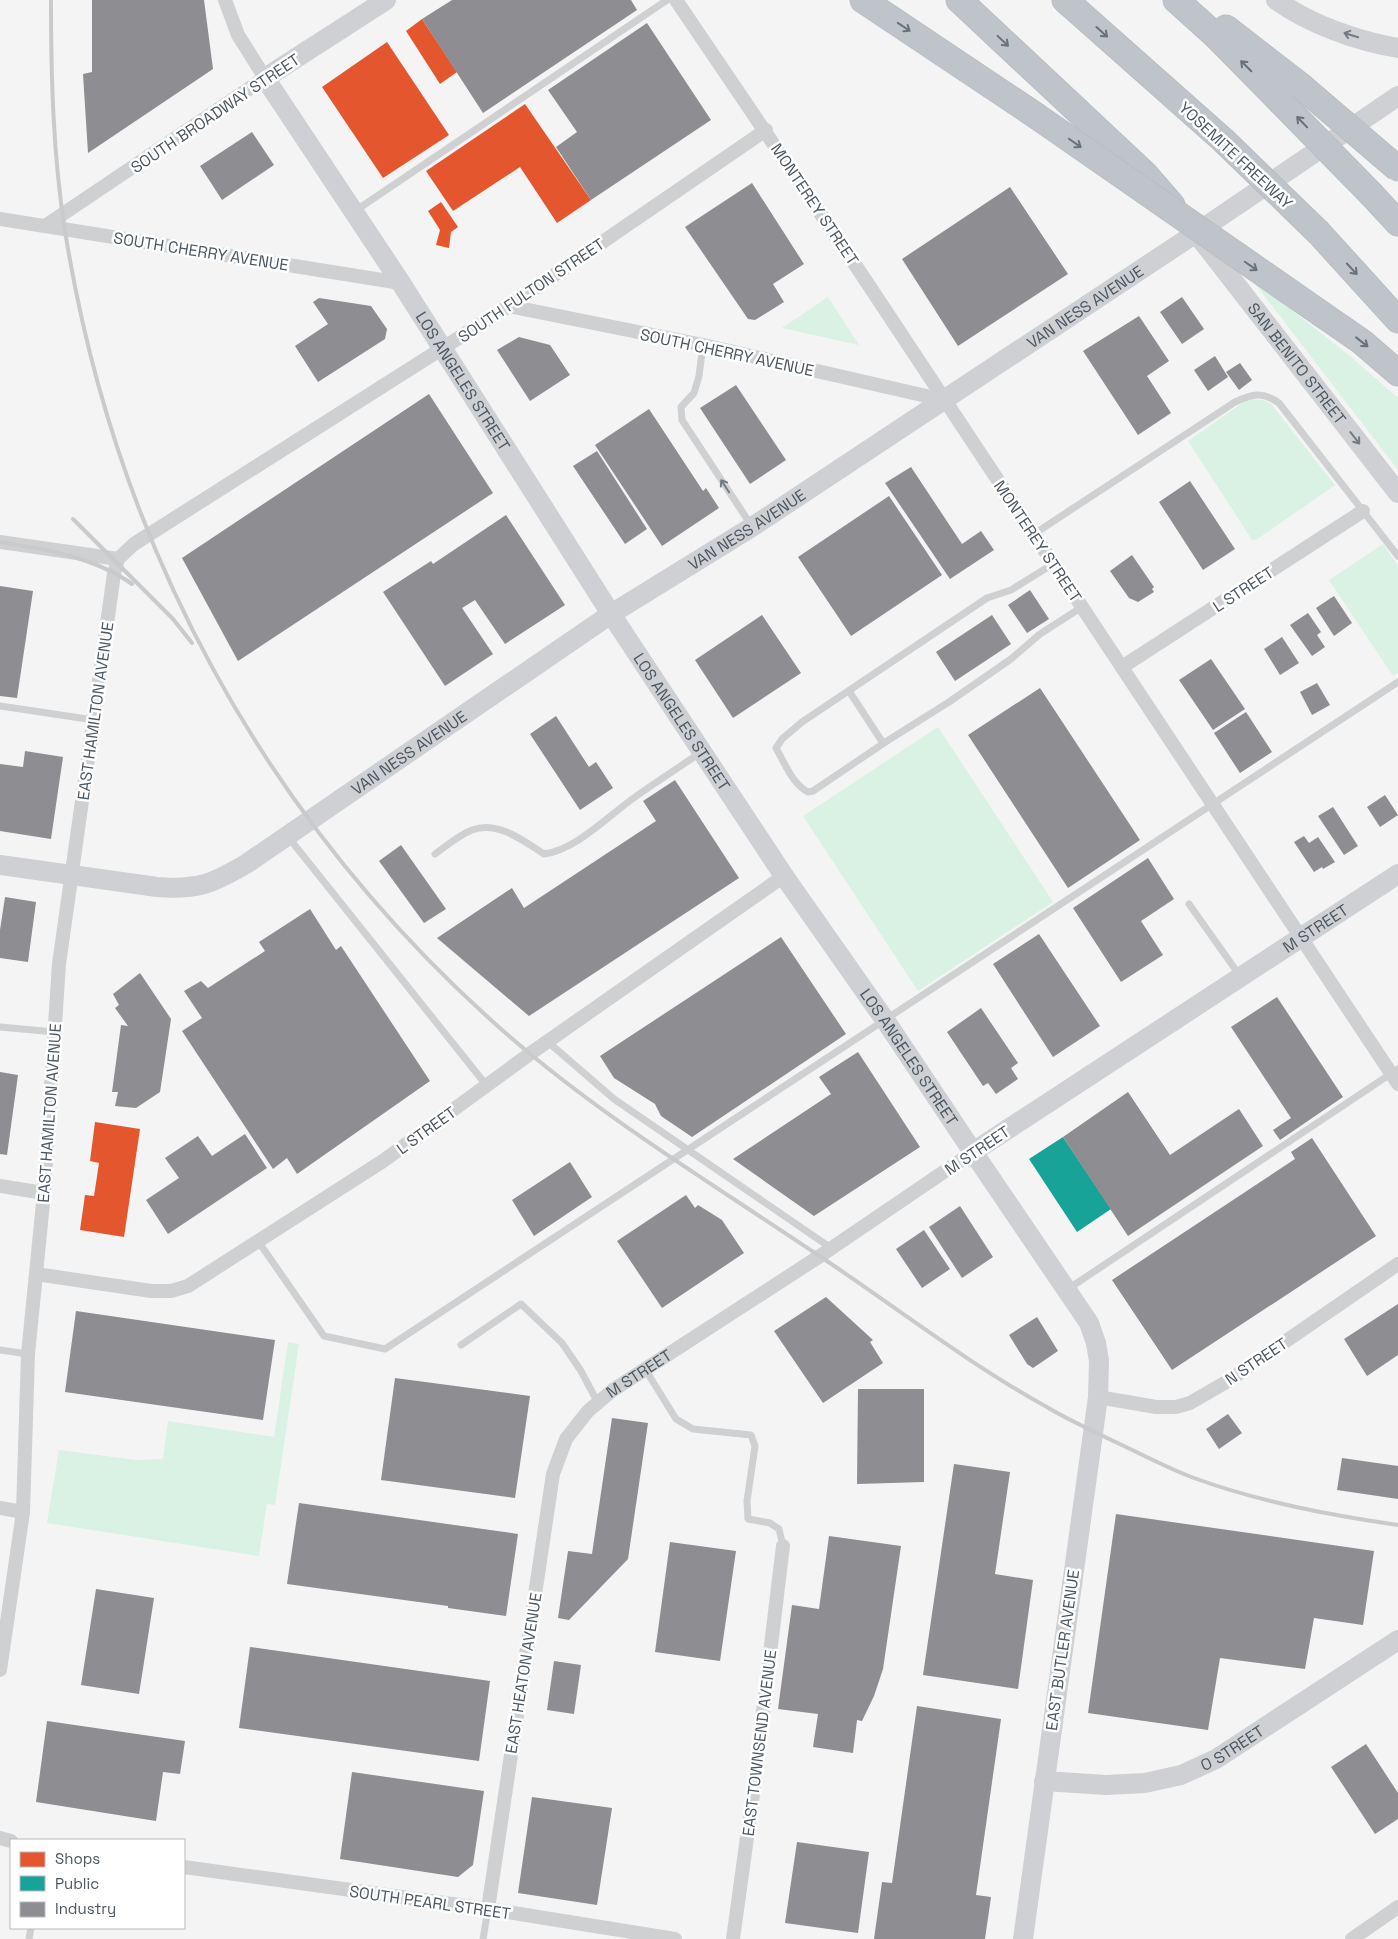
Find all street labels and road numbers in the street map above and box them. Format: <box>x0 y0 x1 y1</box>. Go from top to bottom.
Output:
street label: SOUTH BROADWAY STREET <box>127 49 304 178</box>
street label: YOSEMITE FREEWAY <box>1174 97 1297 214</box>
street label: MONTEREY STREET <box>766 139 863 269</box>
street label: SOUTH CHERRY AVENUE <box>112 227 290 276</box>
street label: SOUTH FULTON STREET <box>454 234 609 347</box>
street label: VAN NESS AVENUE <box>1023 261 1148 353</box>
street label: SAN BENITO STREET <box>1243 298 1351 429</box>
street label: LOS ANGELES STREET <box>411 308 515 455</box>
street label: SOUTH CHERRY AVENUE <box>638 324 816 381</box>
street label: MONTEREY STREET <box>989 476 1086 606</box>
street label: VAN NESS AVENUE <box>684 484 810 575</box>
street label: L STREET <box>1209 562 1278 617</box>
street label: EAST HAMILTON AVENUE <box>73 621 118 802</box>
street label: LOS ANGELES STREET <box>629 649 735 795</box>
street label: VAN NESS AVENUE <box>347 706 471 800</box>
street label: M STREET <box>1279 899 1352 958</box>
street label: LOS ANGELES STREET <box>855 984 963 1130</box>
street label: EAST HAMILTON AVENUE <box>33 1023 66 1203</box>
street label: L STREET <box>392 1102 460 1159</box>
street label: M STREET <box>941 1121 1014 1180</box>
street label: N STREET <box>1221 1333 1292 1390</box>
street label: M STREET <box>602 1345 676 1403</box>
street label: EAST BUTLER AVENUE <box>1041 1568 1084 1732</box>
street label: EAST HEATON AVENUE <box>500 1591 547 1755</box>
street label: EAST TOWNSEND AVENUE <box>738 1649 781 1837</box>
street label: O STREET <box>1197 1721 1268 1776</box>
street label: SOUTH PEARL STREET <box>348 1881 512 1924</box>

